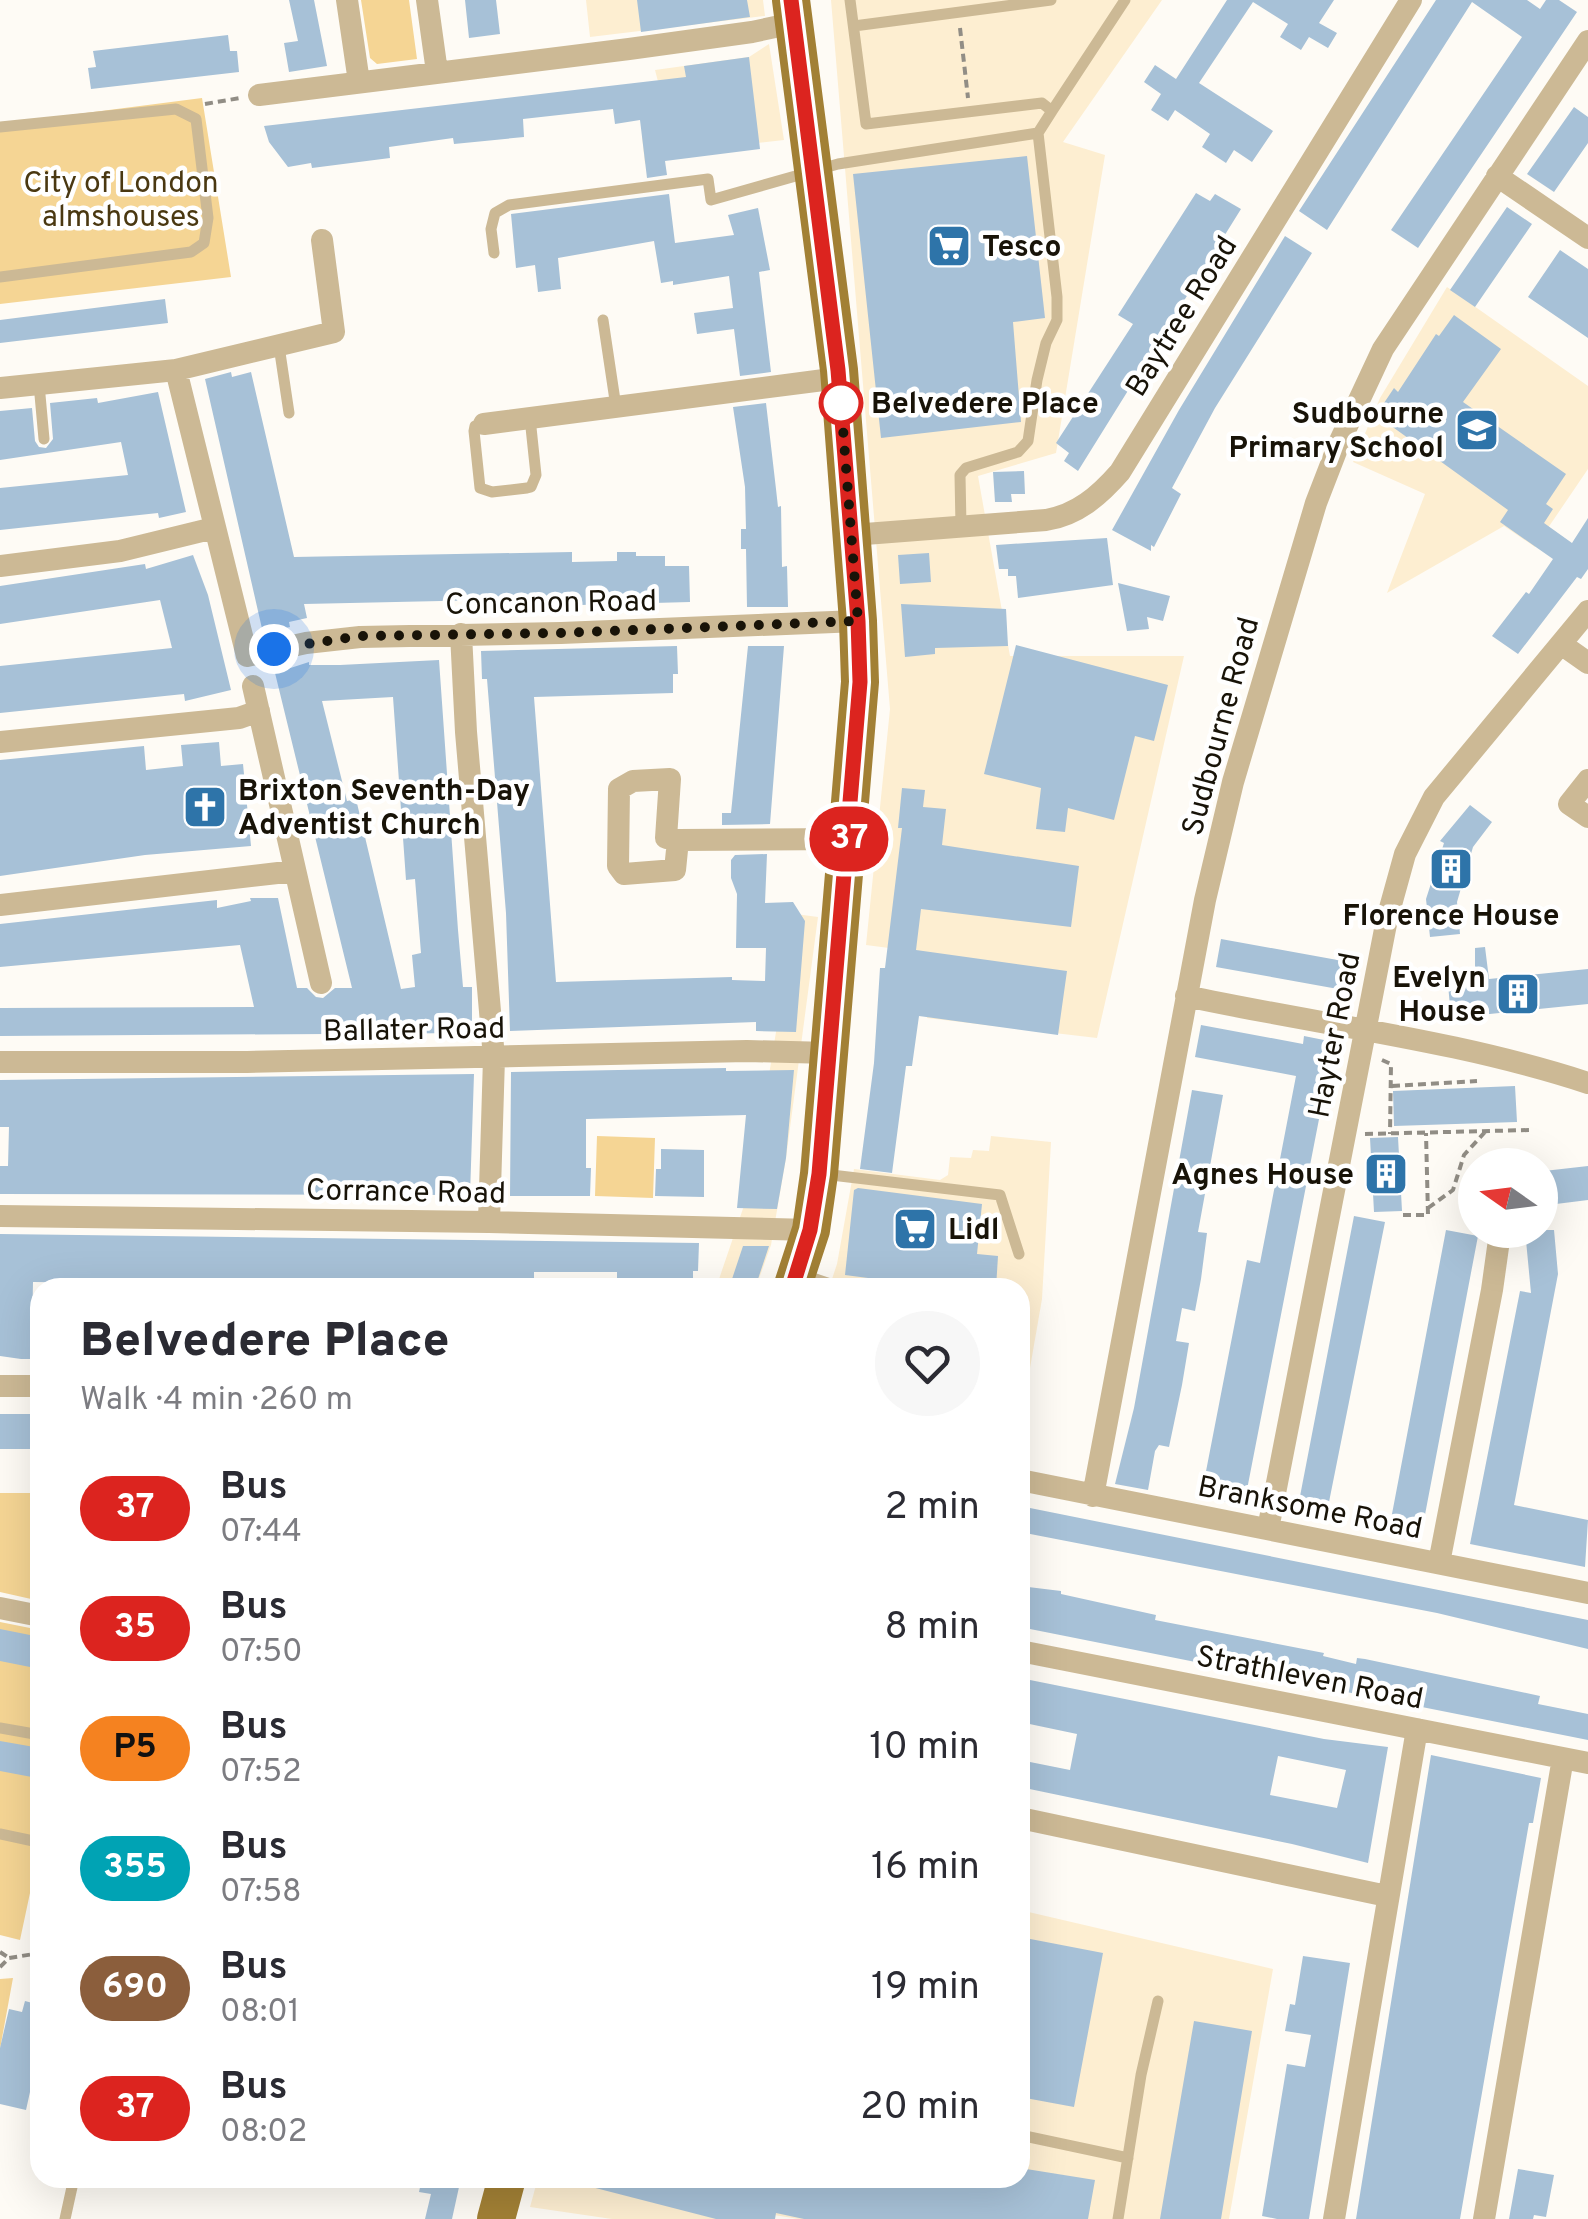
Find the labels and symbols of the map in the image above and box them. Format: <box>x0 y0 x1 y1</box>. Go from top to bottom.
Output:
park label: City of London almshouses <box>23 166 219 237</box>
supermarket icon: Tesco <box>926 223 972 269</box>
place label: Tesco <box>982 230 1062 267</box>
street label: Baytree Road <box>1119 230 1247 404</box>
marker: Belvedere Place <box>820 382 862 424</box>
place label: Belvedere Place <box>871 387 1099 424</box>
place label: Sudbourne Primary School <box>1229 397 1444 468</box>
school or university icon: Sudbourne Primary School <box>1454 407 1500 453</box>
street label: Concanon Road <box>445 584 657 625</box>
street label: Sudbourne Road <box>1176 614 1269 840</box>
your location <box>249 624 299 674</box>
place label: Brixton Seventh-Day Adventist Church <box>238 774 530 845</box>
church icon: Brixton Seventh-Day Adventist Church <box>182 784 228 830</box>
line badge: 37 <box>804 806 894 872</box>
building icon: Florence House <box>1428 846 1474 892</box>
place label: Florence House <box>1342 899 1560 936</box>
street label: Hayter Road <box>1302 950 1371 1121</box>
place label: Evelyn House <box>1392 961 1486 1032</box>
building icon: Evelyn House <box>1495 971 1541 1017</box>
street label: Ballater Road <box>323 1011 506 1052</box>
north arrow <box>1458 1148 1558 1248</box>
building icon: Agnes House <box>1363 1151 1409 1197</box>
place label: Agnes House <box>1171 1158 1354 1195</box>
street label: Corrance Road <box>306 1173 506 1214</box>
supermarket icon: Lidl <box>892 1206 938 1252</box>
place label: Lidl <box>948 1213 1000 1250</box>
street label: Branksome Road <box>1194 1470 1425 1549</box>
street label: Strathleven Road <box>1193 1639 1426 1720</box>

